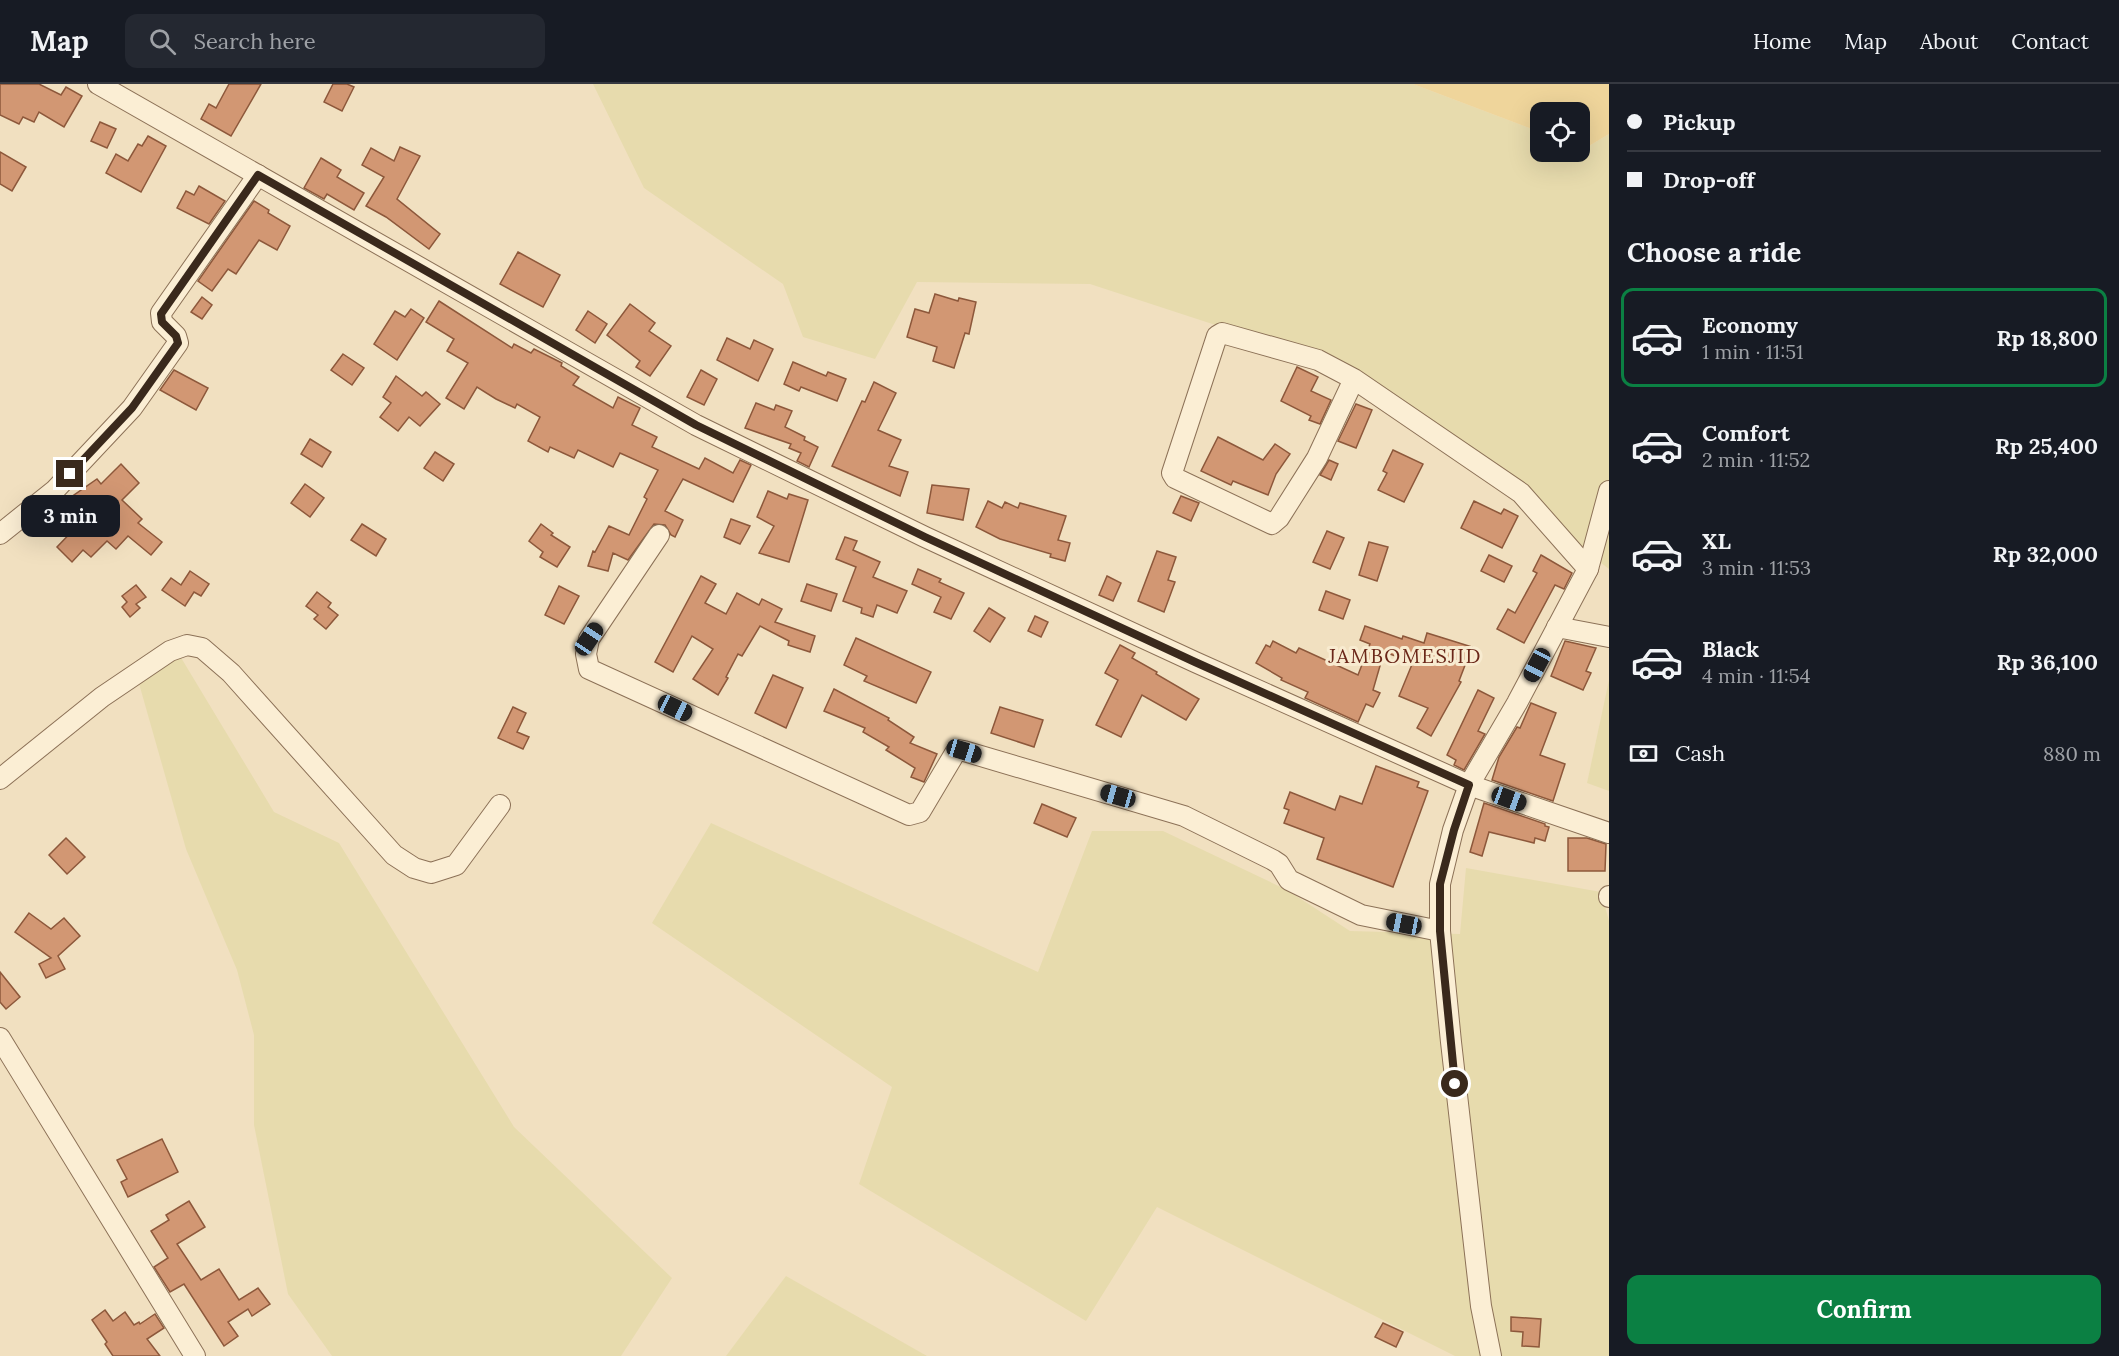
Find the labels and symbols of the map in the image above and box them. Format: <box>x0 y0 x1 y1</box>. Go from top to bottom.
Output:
route end <box>56 460 83 487</box>
callout: 3 min <box>20 495 119 537</box>
car <box>571 619 607 659</box>
district label: JAMBOMESJID <box>1327 643 1482 668</box>
car <box>1521 645 1553 685</box>
car <box>655 692 695 724</box>
car <box>944 737 984 765</box>
car <box>1098 782 1138 810</box>
car <box>1489 784 1529 814</box>
car <box>1385 912 1423 936</box>
route start <box>1441 1070 1468 1097</box>

